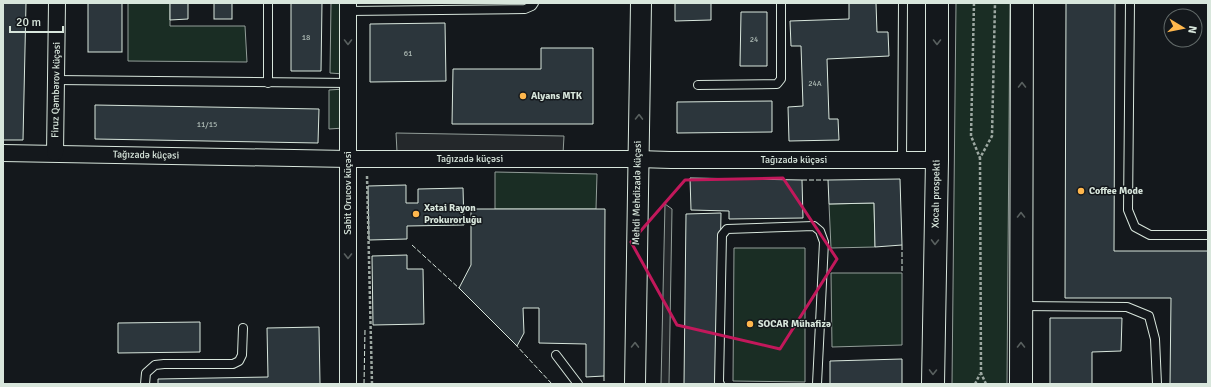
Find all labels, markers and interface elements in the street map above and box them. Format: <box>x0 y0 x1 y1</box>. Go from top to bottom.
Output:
scale bar <box>10 8 63 34</box>
north arrow <box>1163 8 1203 48</box>
text: 20 m <box>16 15 41 30</box>
text: N <box>1185 25 1199 35</box>
house number: 18 <box>302 32 310 42</box>
house number: 24 <box>750 34 759 44</box>
one-way arrow <box>344 39 352 45</box>
one-way arrow <box>933 39 941 45</box>
street label: Firuz Qəmbərov küçəsi <box>49 42 63 138</box>
house number: 61 <box>404 48 412 58</box>
house number: 24A <box>808 78 822 88</box>
one-way arrow <box>1018 82 1026 88</box>
place label: Alyans MTK <box>531 90 583 102</box>
marker: Alyans MTK <box>518 91 528 101</box>
one-way arrow <box>634 114 643 120</box>
house number: 11/15 <box>197 119 217 129</box>
street label: Mehdi Mehdizadə küçəsi <box>630 141 644 245</box>
street label: Tağızadə küçəsi <box>113 148 179 162</box>
street label: Sabit Orucov küçəsi <box>342 151 354 235</box>
street label: Tağızadə küçəsi <box>437 153 503 165</box>
street label: Tağızadə küçəsi <box>761 154 827 166</box>
street label: Xocalı prospekti <box>929 160 943 228</box>
place label: Coffee Mode <box>1089 185 1143 197</box>
marker: Coffee Mode <box>1076 186 1086 196</box>
place label: Xətai Rayon Prokurorluğu <box>424 202 482 226</box>
marker: Xətai Rayon Prokurorluğu <box>411 209 421 219</box>
one-way arrow <box>1017 212 1025 218</box>
one-way arrow <box>931 239 940 245</box>
one-way arrow <box>344 253 352 259</box>
place label: SOCAR Mühafizə <box>758 318 831 330</box>
marker: SOCAR Mühafizə <box>745 319 755 329</box>
one-way arrow <box>631 342 639 348</box>
one-way arrow <box>1017 342 1025 348</box>
one-way arrow <box>929 369 937 375</box>

